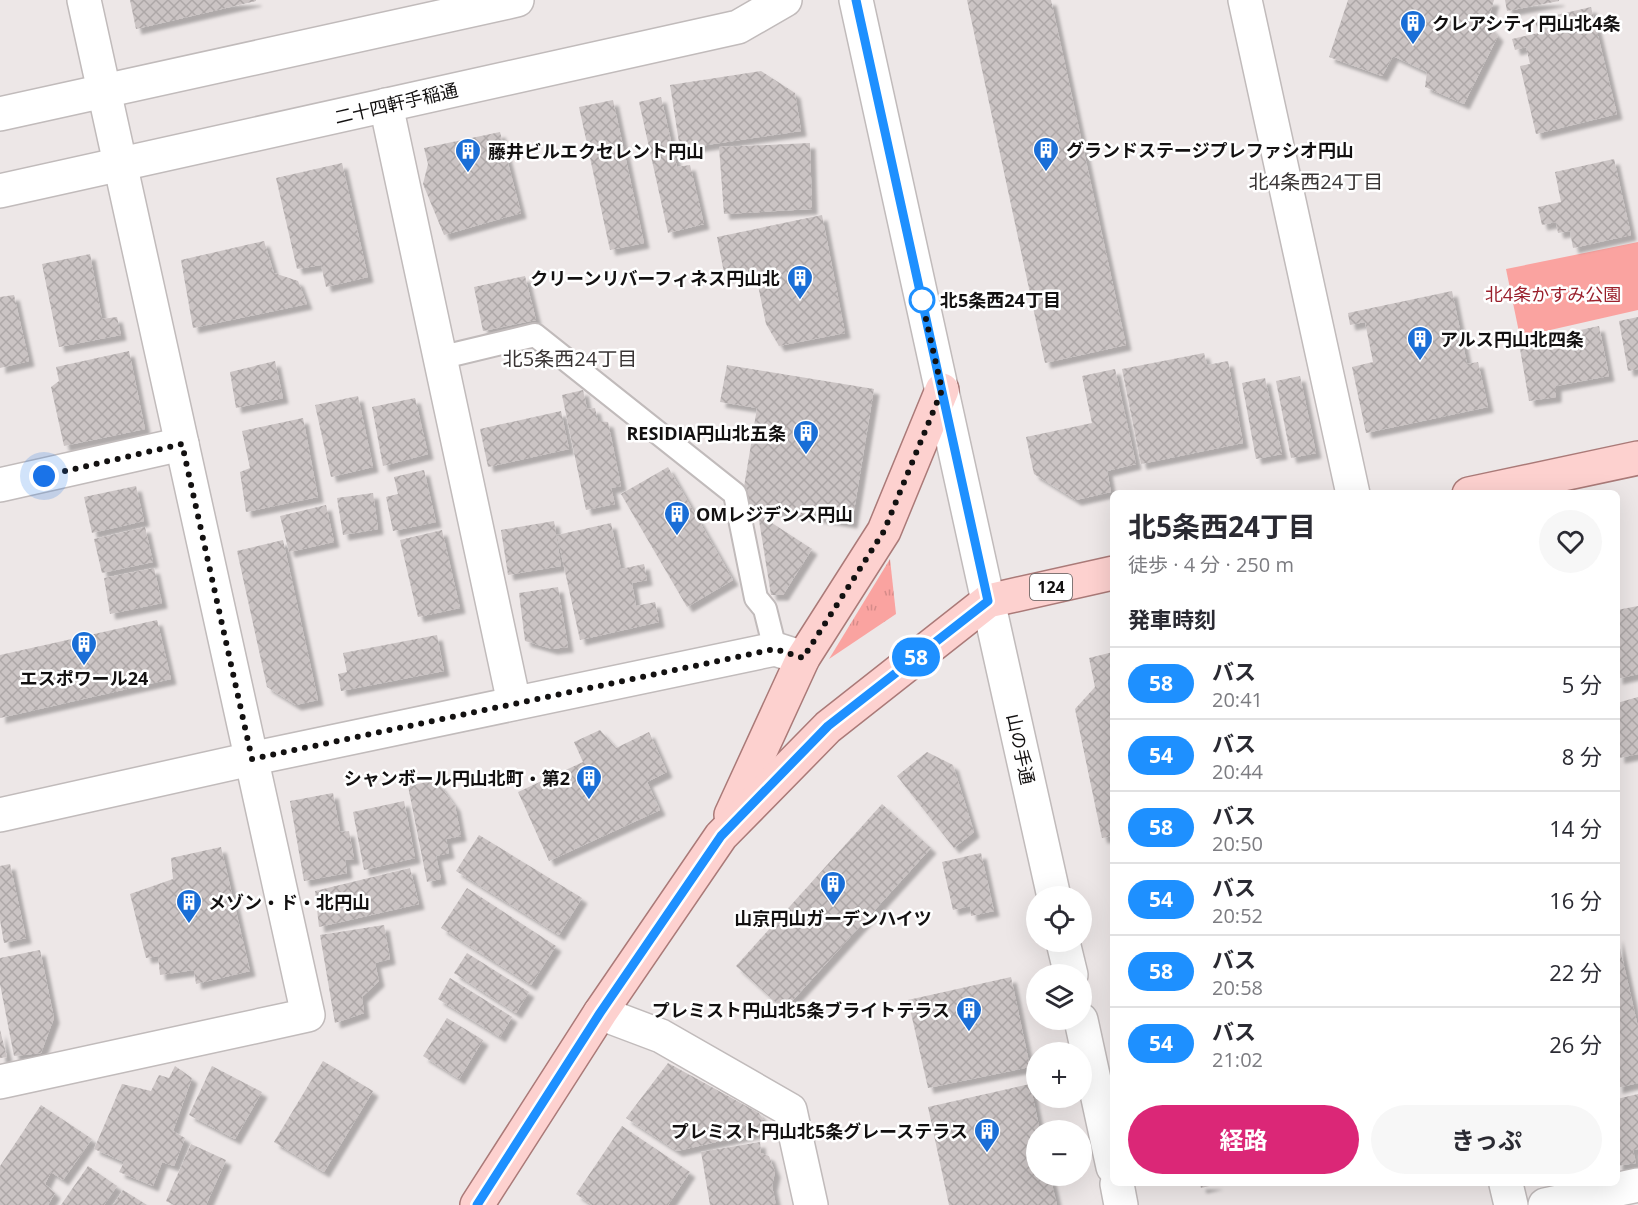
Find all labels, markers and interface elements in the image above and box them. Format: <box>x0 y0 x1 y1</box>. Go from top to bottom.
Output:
building icon: クレアシティ円山北4条 <box>1398 8 1428 46</box>
place label: クレアシティ円山北4条 <box>1432 11 1621 35</box>
street label: 二十四軒手稲通 <box>332 77 460 129</box>
building icon: グランドステージプレファシオ円山 <box>1031 135 1061 173</box>
building icon: 藤井ビルエクセレント円山 <box>453 136 483 174</box>
place label: グランドステージプレファシオ円山 <box>1066 138 1354 162</box>
place label: 藤井ビルエクセレント円山 <box>488 139 704 163</box>
district label: 北4条西24丁目 <box>1249 168 1383 195</box>
building icon: クリーンリバーフィネス円山北 <box>785 263 815 301</box>
place label: クリーンリバーフィネス円山北 <box>530 266 780 290</box>
park label: 北4条かすみ公園 <box>1485 282 1621 306</box>
marker: 北5条西24丁目 <box>909 287 935 313</box>
place label: 北5条西24丁目 <box>940 288 1061 312</box>
building icon: アルス円山北四条 <box>1405 324 1435 362</box>
place label: アルス円山北四条 <box>1440 327 1584 351</box>
district label: 北5条西24丁目 <box>503 345 637 372</box>
building icon: RESIDIA円山北五条 <box>791 418 821 456</box>
place label: RESIDIA円山北五条 <box>626 421 786 445</box>
your location <box>29 461 59 491</box>
building icon: OMレジデンス円山 <box>662 499 692 537</box>
place label: OMレジデンス円山 <box>696 502 853 526</box>
text: 北5条西24丁目 <box>1128 507 1316 545</box>
button: heart <box>1539 510 1602 573</box>
text: 徒歩 · 4 分 · 250 m <box>1128 551 1294 578</box>
road number: 124 <box>1030 574 1072 600</box>
text: 発車時刻 <box>1128 604 1216 634</box>
building icon: エスポワール24 <box>69 629 99 667</box>
line badge: 58 <box>889 638 943 676</box>
text: 58 <box>904 643 928 671</box>
text: バス <box>1212 656 1256 686</box>
place label: エスポワール24 <box>20 666 148 690</box>
text: 58 <box>1149 669 1173 697</box>
text: 5 分 <box>1562 669 1602 699</box>
text: 20:41 <box>1212 686 1263 713</box>
street label: 山の手通 <box>1002 711 1040 787</box>
text: バス <box>1212 728 1256 758</box>
text: 54 <box>1149 741 1173 769</box>
text: 8 分 <box>1562 741 1602 771</box>
text: 20:44 <box>1212 758 1263 785</box>
building icon: シャンボール円山北町・第2 <box>574 763 604 801</box>
place label: シャンボール円山北町・第2 <box>344 766 570 790</box>
text: バス <box>1212 800 1256 830</box>
text: 58 <box>1149 813 1173 841</box>
text: 14 分 <box>1549 813 1602 843</box>
text: 20:50 <box>1212 830 1263 857</box>
building icon: 山京円山ガーデンハイツ <box>818 869 848 907</box>
text: バス <box>1212 872 1256 902</box>
text: 54 <box>1149 885 1173 913</box>
text: 16 分 <box>1549 885 1602 915</box>
map controls <box>1026 886 1092 1186</box>
button: locate <box>1026 886 1092 952</box>
building icon: メゾン・ド・北円山 <box>174 887 204 925</box>
place label: メゾン・ド・北円山 <box>208 890 370 914</box>
text: 20:52 <box>1212 902 1263 929</box>
place label: 山京円山ガーデンハイツ <box>734 906 932 930</box>
text: バス <box>1212 944 1256 974</box>
text: 58 <box>1149 957 1173 985</box>
text: 22 分 <box>1549 957 1602 987</box>
button: layers <box>1026 964 1092 1030</box>
text: 20:58 <box>1212 974 1263 1001</box>
building icon: プレミスト円山北5条ブライトテラス <box>954 995 984 1033</box>
place label: プレミスト円山北5条ブライトテラス <box>652 998 950 1022</box>
text: バス <box>1212 1016 1256 1046</box>
text: 54 <box>1149 1029 1173 1057</box>
text: 26 分 <box>1549 1029 1602 1059</box>
button: + <box>1026 1042 1092 1108</box>
text: 21:02 <box>1212 1046 1263 1073</box>
button: 経路 <box>1128 1105 1359 1174</box>
button: きっぷ <box>1371 1105 1602 1174</box>
building icon: プレミスト円山北5条グレーステラス <box>972 1116 1002 1154</box>
place label: プレミスト円山北5条グレーステラス <box>671 1119 968 1143</box>
button: − <box>1026 1120 1092 1186</box>

